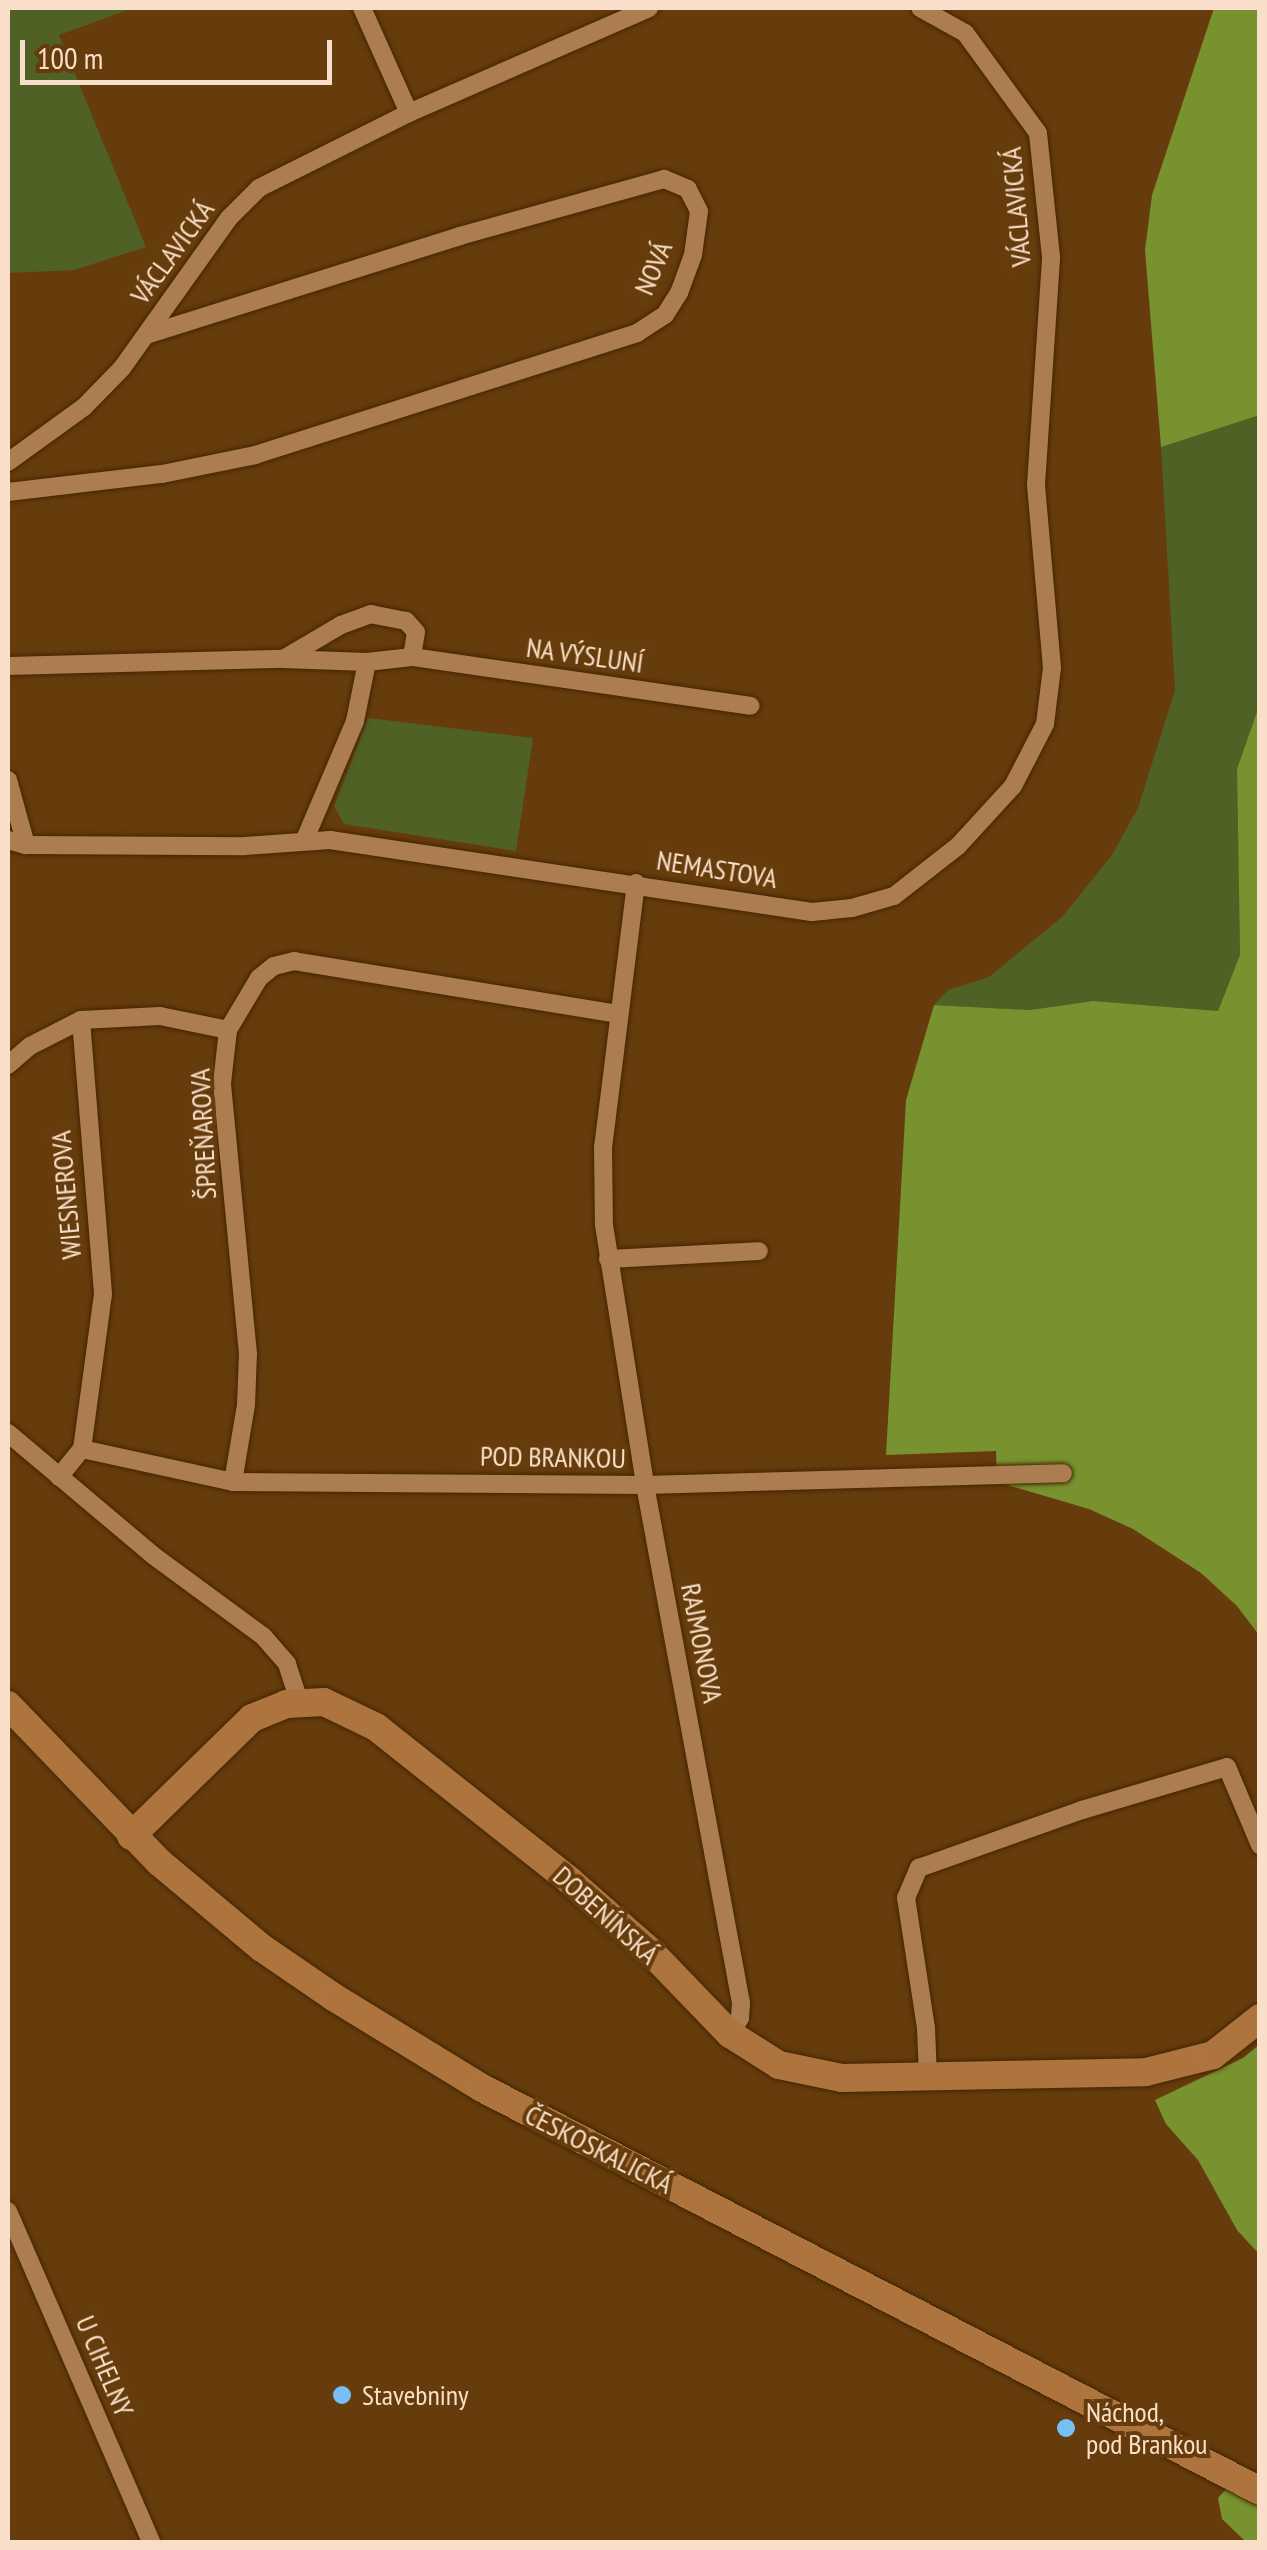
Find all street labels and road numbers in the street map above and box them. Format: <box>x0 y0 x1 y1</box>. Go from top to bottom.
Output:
street label: VÁCLAVICKÁ <box>994 146 1038 268</box>
street label: VÁCLAVICKÁ <box>123 194 221 310</box>
street label: NOVÁ <box>627 236 679 300</box>
street label: NA VÝSLUNÍ <box>524 630 646 680</box>
street label: NEMASTOVA <box>654 843 780 895</box>
street label: ŠPREŇAROVA <box>183 1068 223 1200</box>
street label: WIESNEROVA <box>44 1129 88 1261</box>
street label: POD BRANKOU <box>480 1439 626 1475</box>
street label: RAJMONOVA <box>674 1580 730 1706</box>
street label: DOBENÍNSKÁ <box>546 1859 666 1971</box>
street label: ČESKOSKALICKÁ <box>520 2097 678 2201</box>
street label: U CIHELNY <box>69 2311 141 2421</box>

